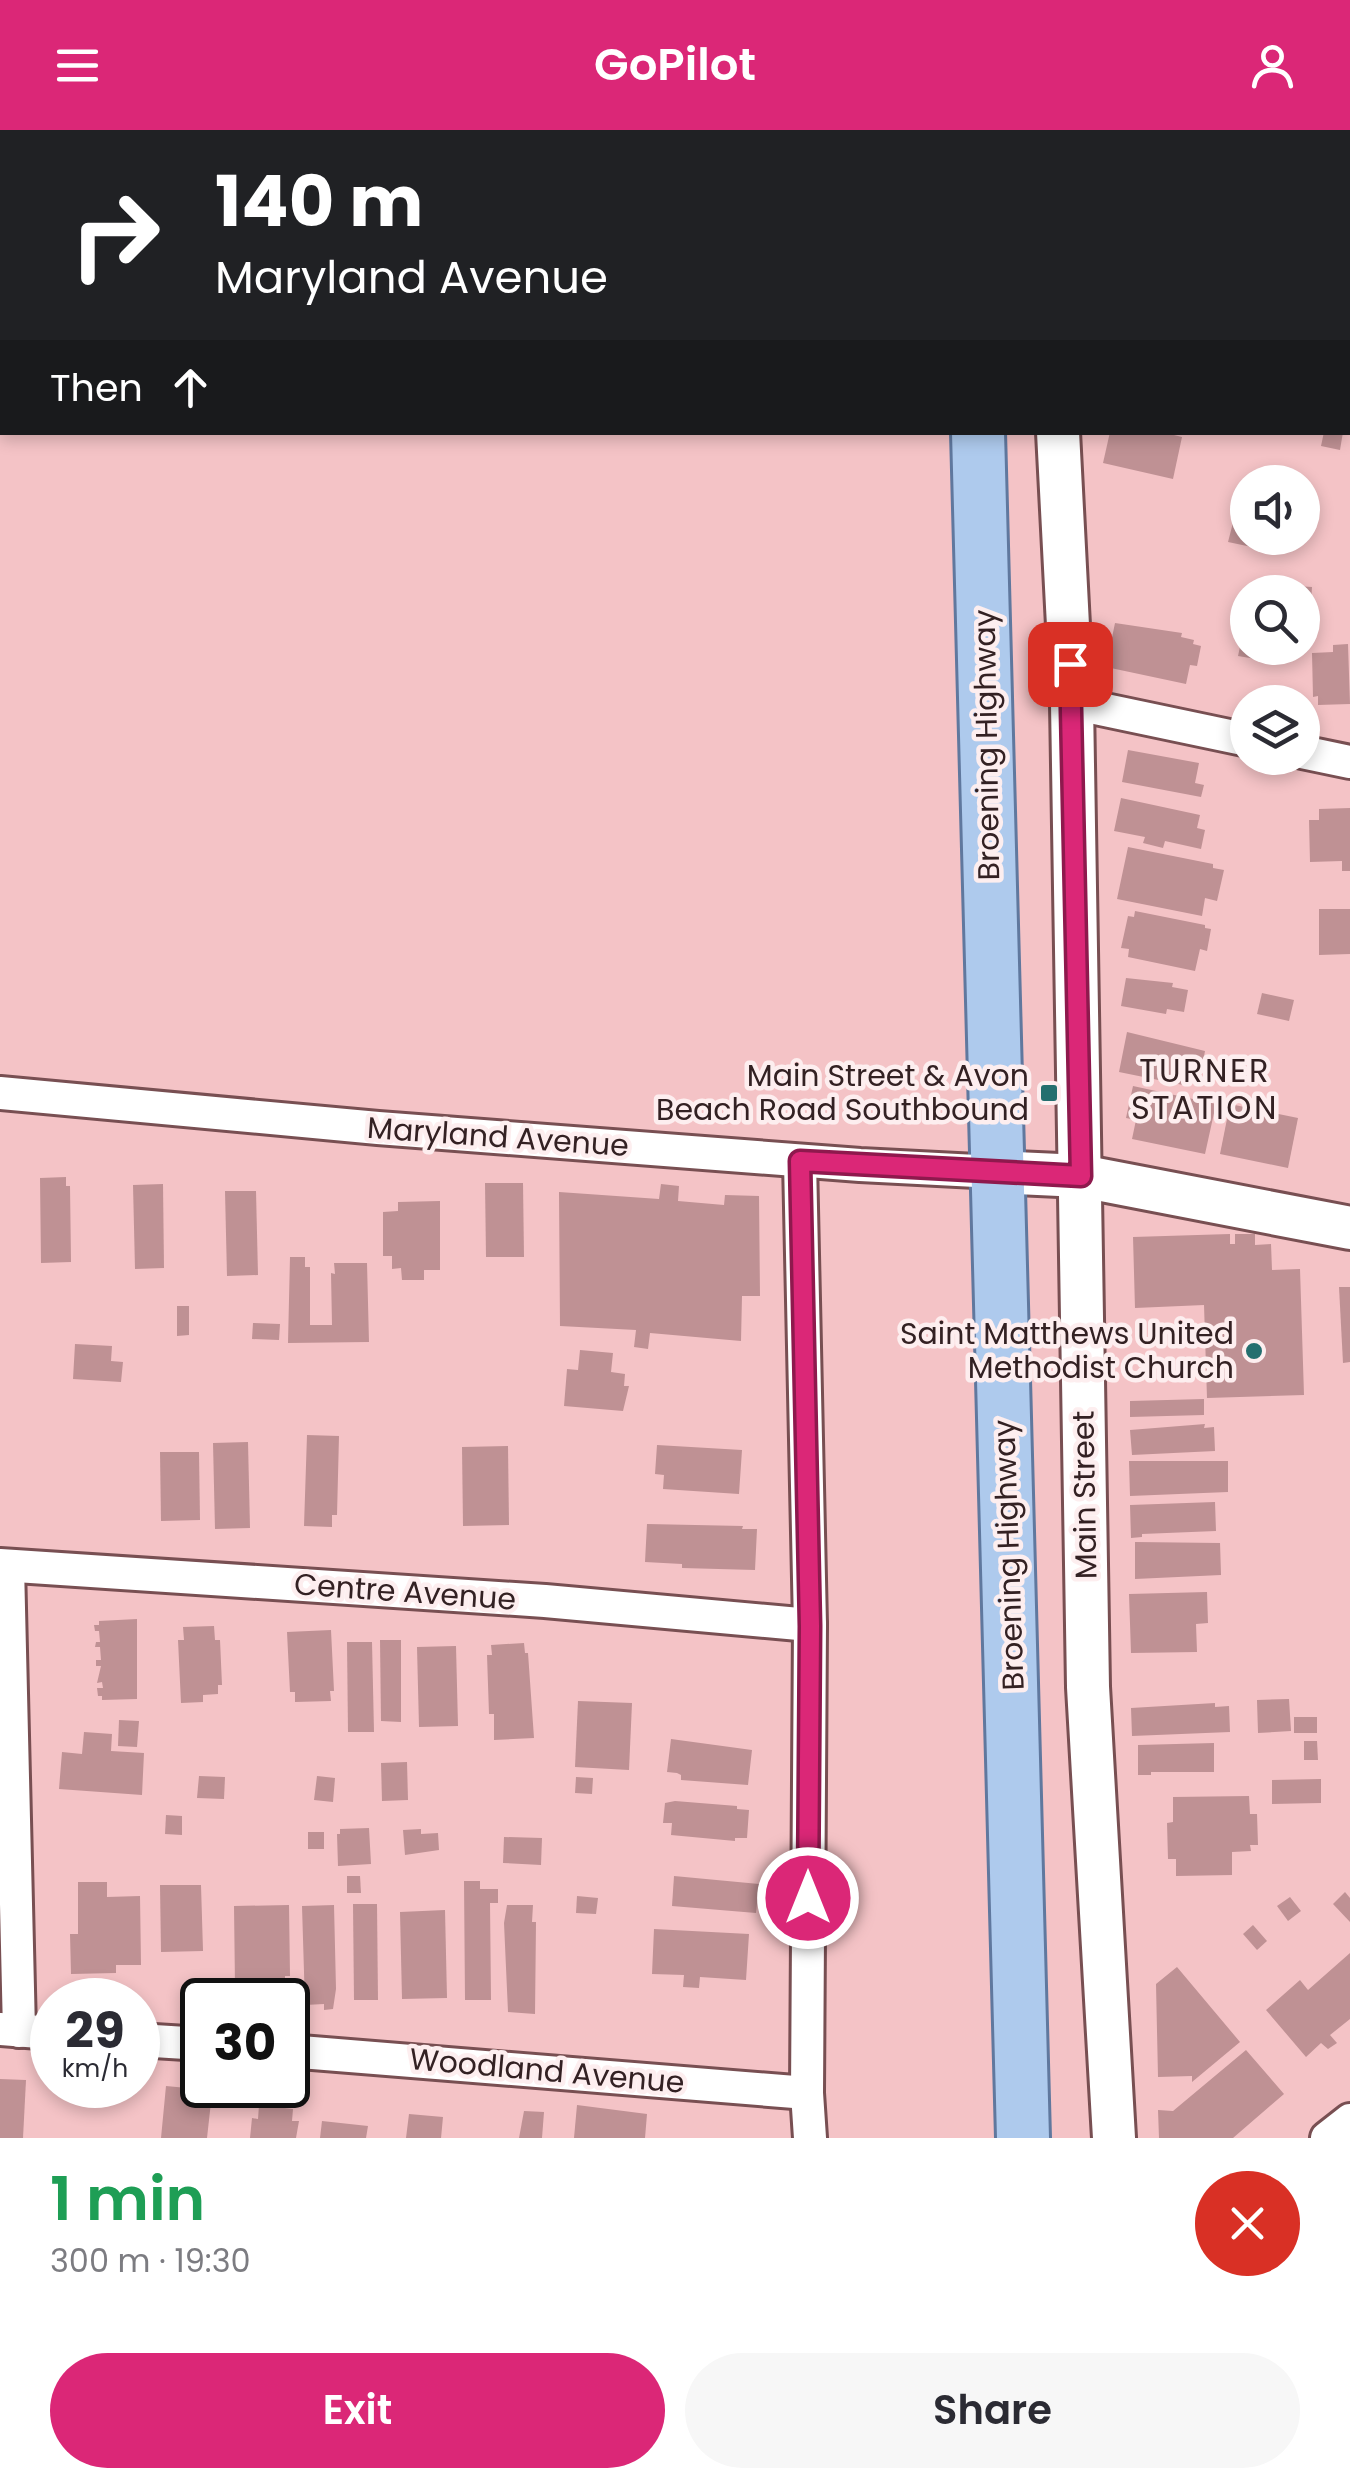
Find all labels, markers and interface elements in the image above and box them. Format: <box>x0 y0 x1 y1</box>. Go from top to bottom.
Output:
text: GoPilot <box>594 33 756 96</box>
icon: menu <box>50 38 105 93</box>
icon: person <box>1245 38 1300 93</box>
text: 140 m <box>215 152 423 251</box>
icon: right <box>50 170 180 300</box>
text: Maryland Avenue <box>215 246 608 309</box>
icon: ahead <box>163 360 218 415</box>
text: Then <box>50 361 143 414</box>
map controls <box>1230 465 1320 775</box>
button: sound <box>1230 465 1320 555</box>
button: search <box>1230 575 1320 665</box>
street label: Broening Highway <box>963 609 1010 881</box>
pin <box>1028 622 1113 707</box>
icon: arrive <box>1043 637 1098 692</box>
button: layers <box>1230 685 1320 775</box>
district label: TURNER STATION <box>1131 1048 1279 1130</box>
place label: Main Street & Avon Beach Road Southbound <box>656 1054 1029 1131</box>
marker: Main Street & Avon Beach Road Southbound <box>1038 1082 1060 1104</box>
street label: Maryland Avenue <box>366 1106 630 1167</box>
place label: Saint Matthews United Methodist Church <box>900 1312 1234 1389</box>
marker: Saint Matthews United Methodist Church <box>1243 1340 1265 1362</box>
street label: Main Street <box>1062 1410 1107 1580</box>
street label: Broening Highway <box>982 1419 1035 1691</box>
street label: Centre Avenue <box>293 1562 517 1621</box>
position arrow <box>756 1846 860 1950</box>
speed limit sign: 30 <box>180 1978 310 2108</box>
text: 29 <box>65 1995 125 2066</box>
street label: Woodland Avenue <box>408 2037 686 2104</box>
text: km/h <box>62 2051 128 2086</box>
text: 1 min <box>50 2157 205 2241</box>
button: close <box>1195 2171 1300 2276</box>
text: 300 m · 19:30 <box>50 2238 251 2283</box>
button: Exit <box>50 2353 665 2468</box>
button: Share <box>685 2353 1300 2468</box>

